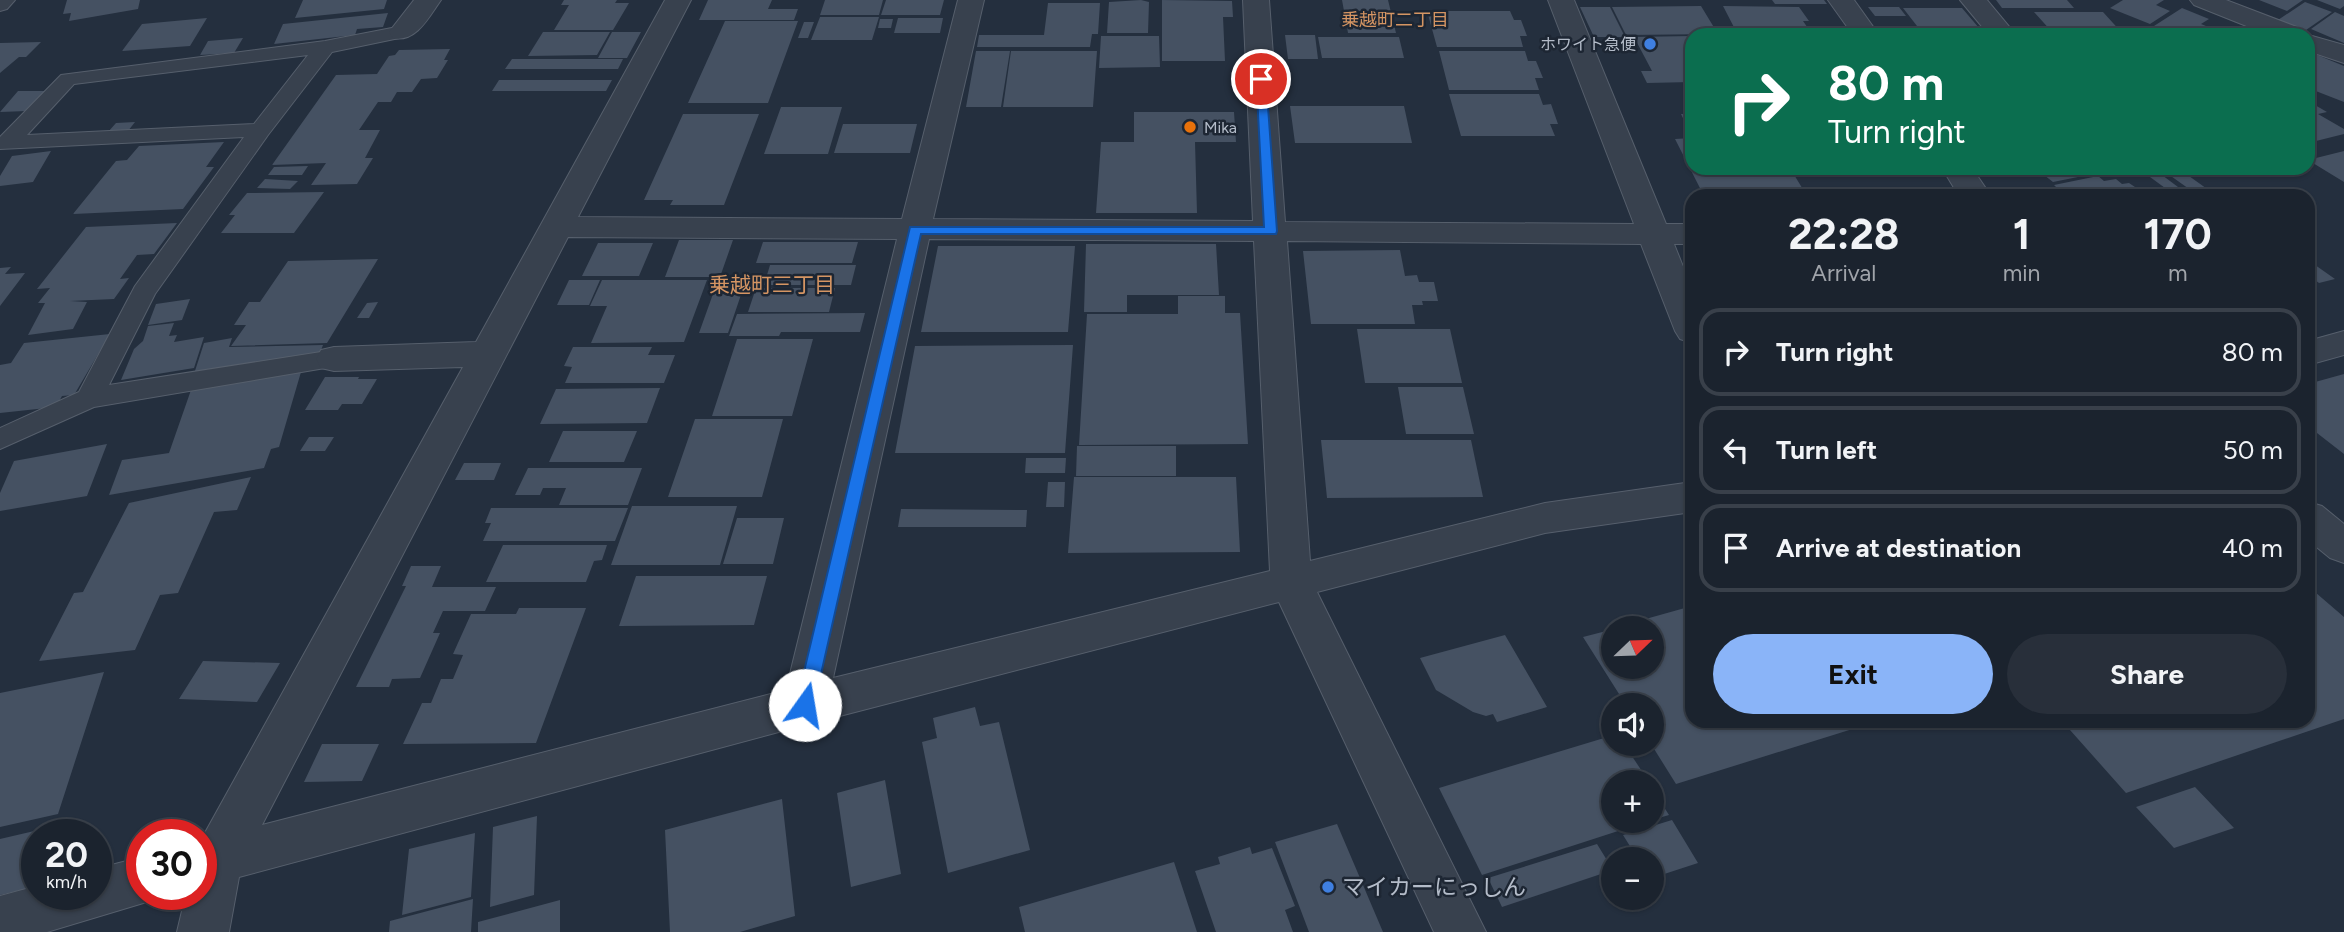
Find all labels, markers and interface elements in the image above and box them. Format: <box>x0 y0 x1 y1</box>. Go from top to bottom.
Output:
district label: 乗越町二丁目 <box>1341 9 1449 31</box>
place label: ホワイト急便 <box>1540 35 1636 54</box>
marker: ホワイト急便 <box>1642 36 1658 52</box>
pin <box>1231 49 1291 109</box>
text: 80 m <box>1828 53 1944 112</box>
icon: right <box>1713 56 1804 147</box>
icon: arrive <box>1242 60 1280 98</box>
text: Turn right <box>1828 113 1966 151</box>
place label: Mika <box>1204 118 1237 137</box>
marker: Mika <box>1182 119 1198 135</box>
text: 22:28 <box>1788 209 1899 260</box>
text: 1 <box>2013 209 2030 260</box>
text: 170 <box>2144 209 2212 260</box>
text: Arrival <box>1811 259 1876 287</box>
text: min <box>2003 259 2040 287</box>
text: m <box>2168 259 2187 287</box>
district label: 乗越町三丁目 <box>709 272 835 297</box>
icon: right <box>1717 333 1755 371</box>
text: Turn right <box>1776 336 1893 368</box>
text: 80 m <box>2222 336 2283 368</box>
icon: left <box>1717 431 1755 469</box>
text: Turn left <box>1776 434 1877 466</box>
text: 50 m <box>2223 434 2283 466</box>
icon: arrive <box>1717 529 1755 567</box>
text: Arrive at destination <box>1776 532 2021 564</box>
text: 40 m <box>2222 532 2283 564</box>
north arrow <box>1601 616 1664 679</box>
map controls <box>1601 616 1664 910</box>
button: Exit <box>1713 634 1993 714</box>
button: Share <box>2007 634 2287 714</box>
position arrow <box>768 668 842 742</box>
button: sound <box>1601 693 1664 756</box>
button: + <box>1601 770 1664 833</box>
speed limit sign: 30 <box>126 819 217 910</box>
text: 20 <box>45 834 88 876</box>
button: − <box>1601 847 1664 910</box>
text: km/h <box>46 871 87 893</box>
place label: マイカーにっしん <box>1342 873 1526 901</box>
marker: マイカーにっしん <box>1320 879 1336 895</box>

